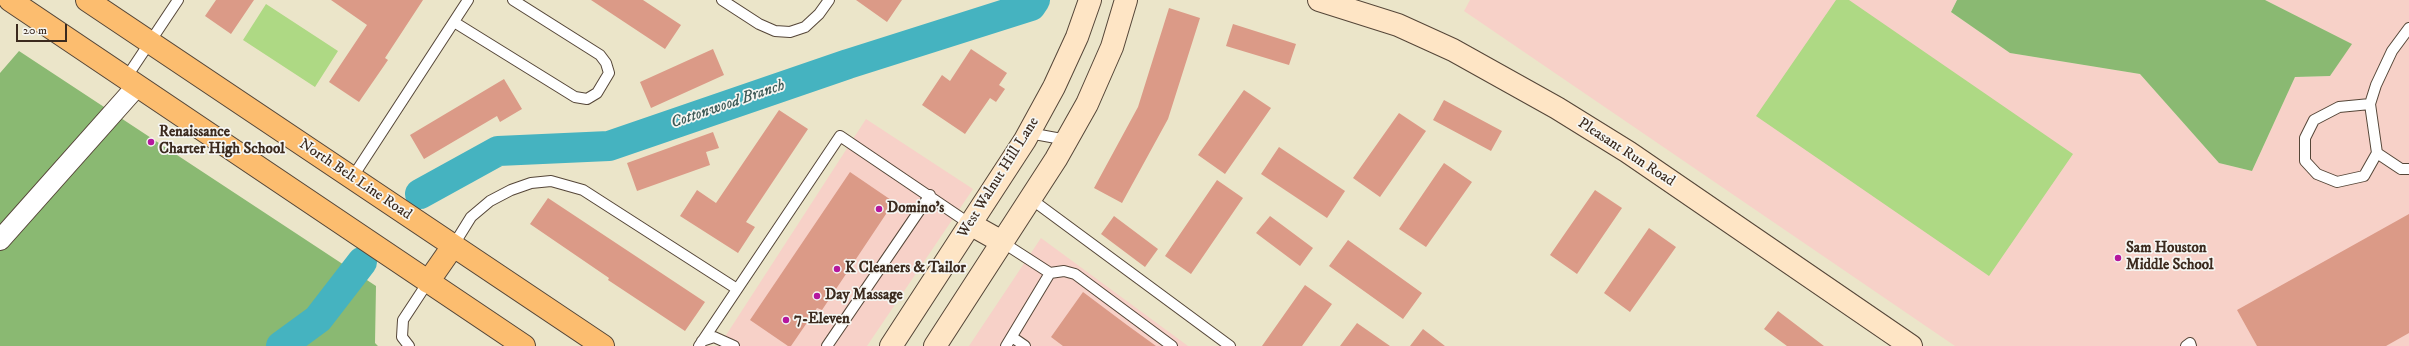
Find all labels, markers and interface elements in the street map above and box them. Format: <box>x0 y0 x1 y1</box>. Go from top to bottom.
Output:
scale bar <box>18 16 69 42</box>
text: 20 m <box>23 23 47 38</box>
water label: Cottonwood Branch <box>668 77 788 133</box>
street label: West Walnut Hill Lane <box>955 114 1043 242</box>
street label: Pleasant Run Road <box>1574 115 1678 191</box>
place label: Renaissance Charter High School <box>159 124 285 159</box>
street label: North Belt Line Road <box>295 136 415 224</box>
marker: Renaissance Charter High School <box>146 137 156 147</box>
place label: Domino's <box>887 200 944 218</box>
marker: Domino's <box>874 204 884 214</box>
place label: Sam Houston Middle School <box>2126 240 2214 275</box>
marker: Sam Houston Middle School <box>2113 253 2123 263</box>
place label: K Cleaners & Tailor <box>845 260 966 278</box>
marker: K Cleaners & Tailor <box>832 264 842 274</box>
place label: Day Massage <box>825 287 903 305</box>
marker: Day Massage <box>812 291 822 301</box>
place label: 7-Eleven <box>794 311 850 329</box>
marker: 7-Eleven <box>781 315 791 325</box>

